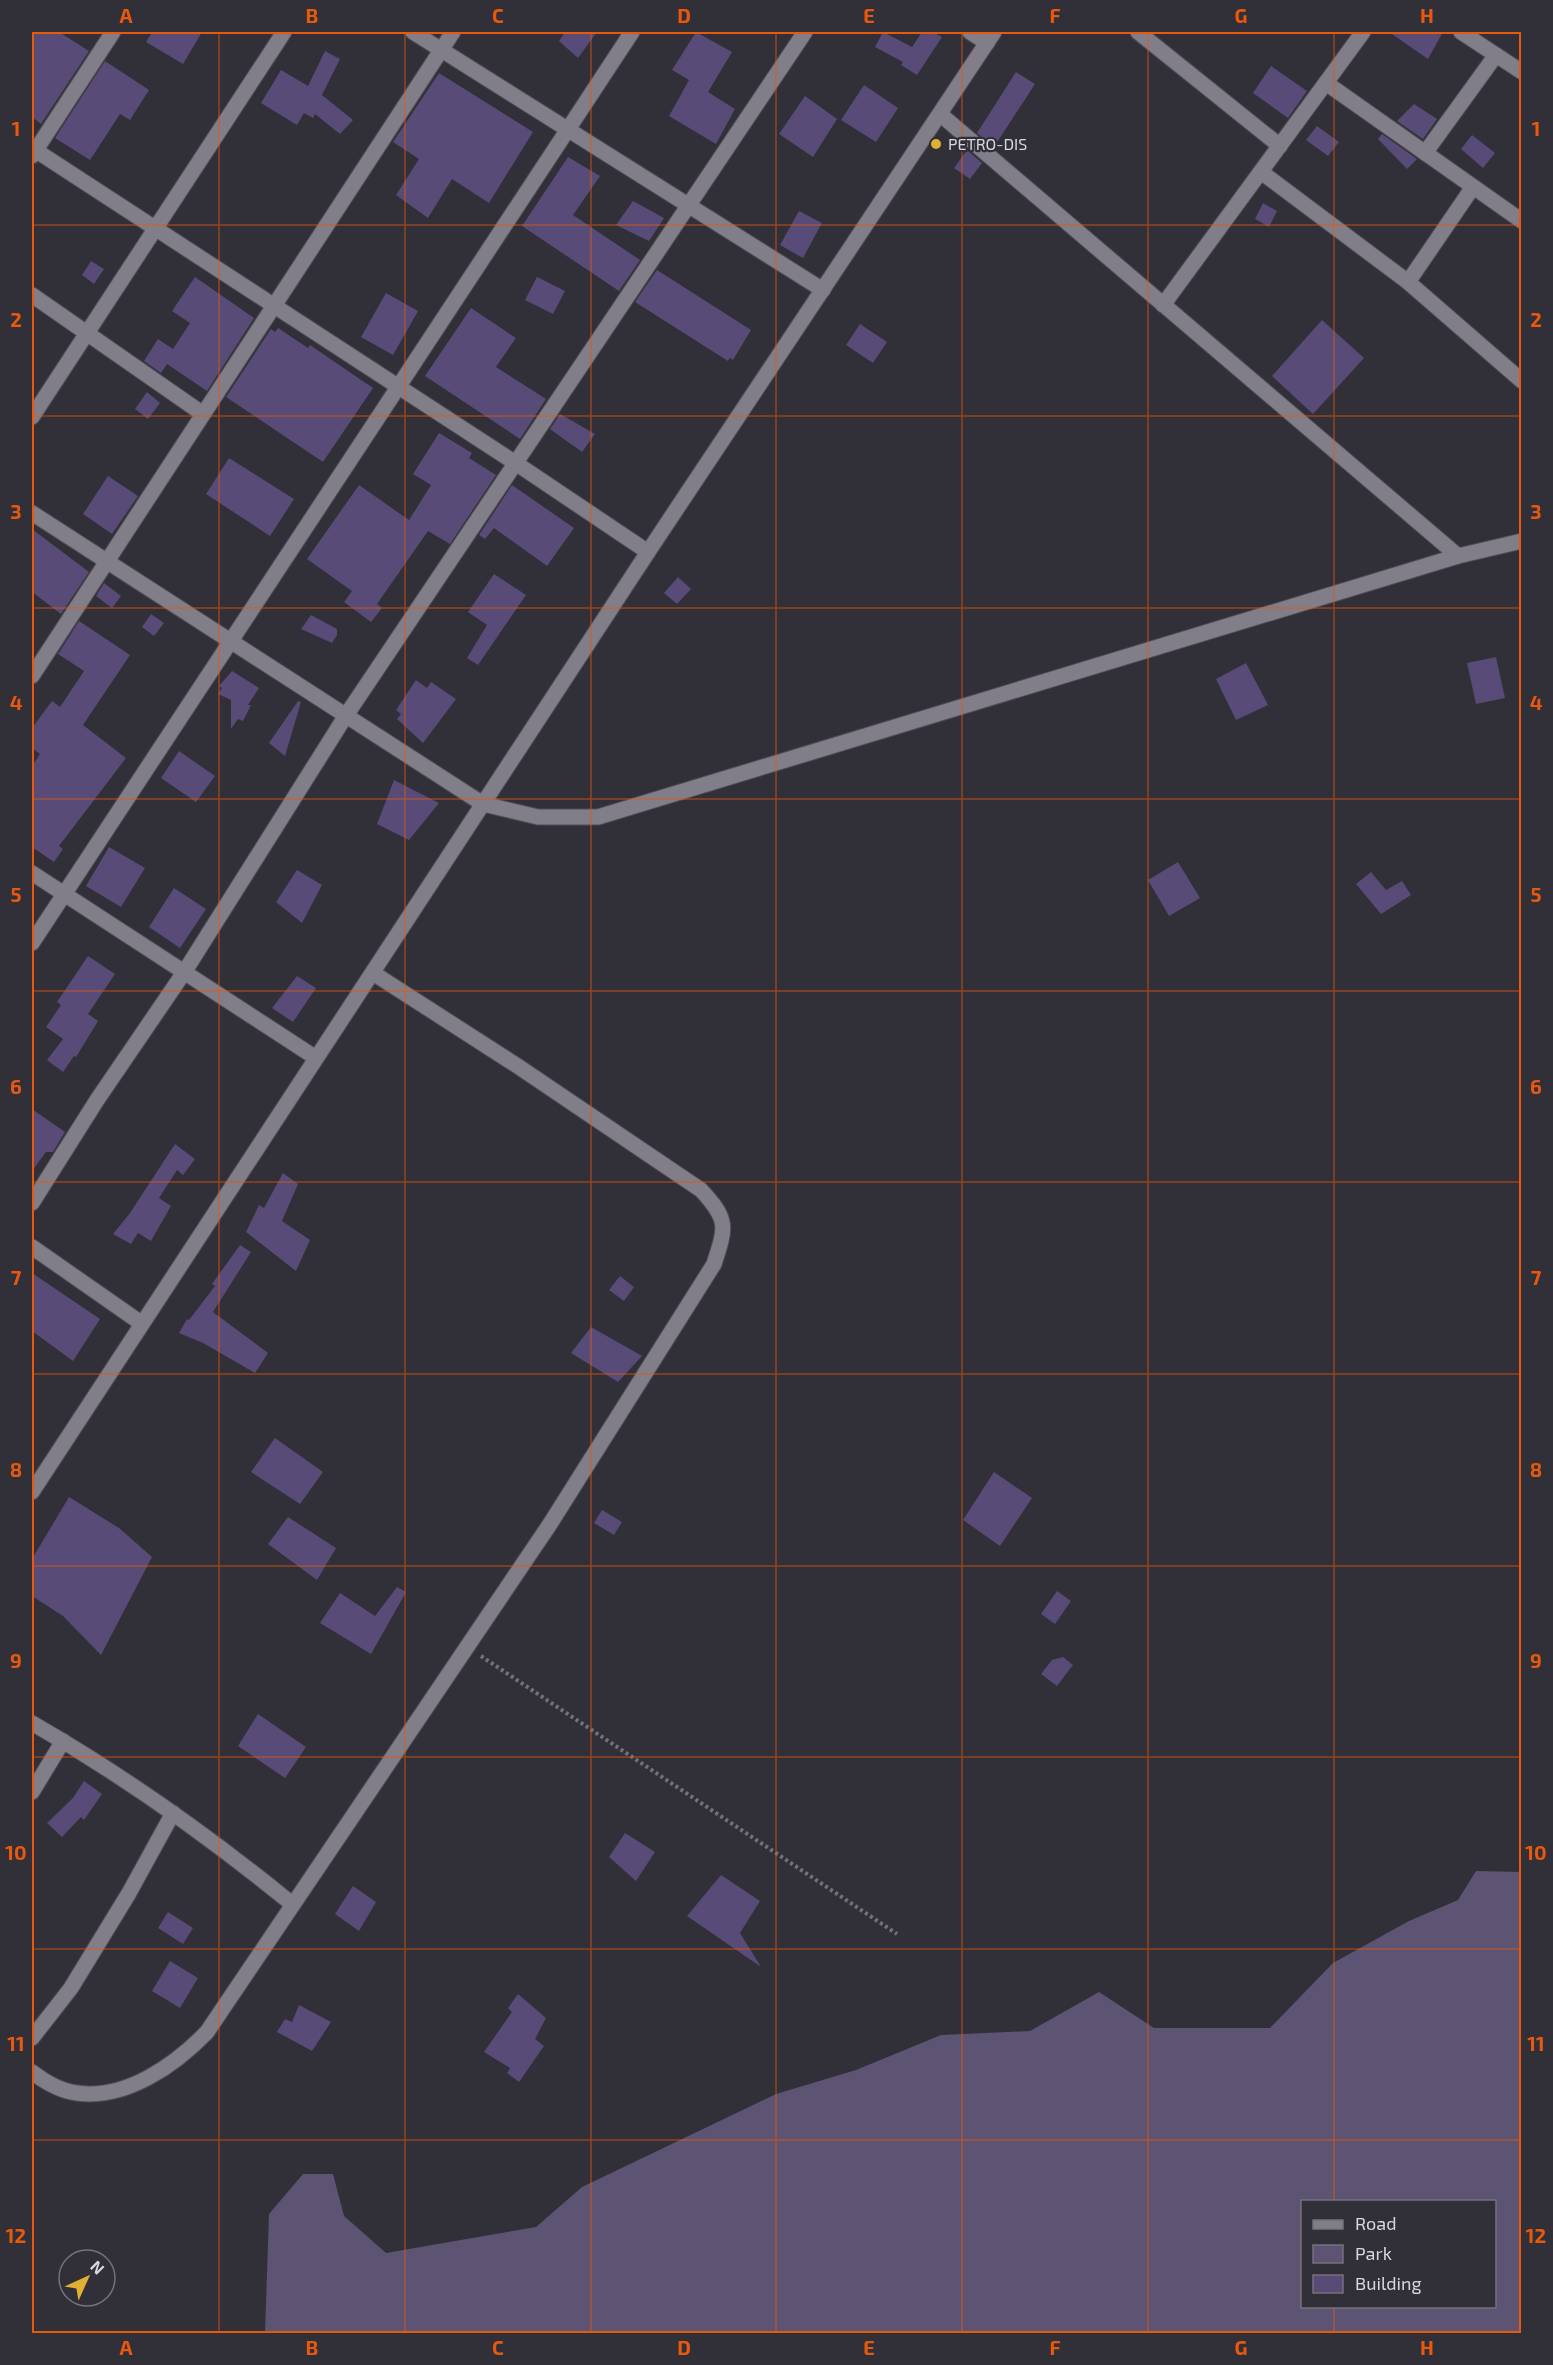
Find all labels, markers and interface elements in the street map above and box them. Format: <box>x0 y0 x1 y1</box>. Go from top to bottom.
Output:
text: A <box>119 3 133 27</box>
text: B <box>306 3 318 27</box>
text: C <box>492 3 504 27</box>
text: D <box>677 3 691 27</box>
text: E <box>863 3 875 27</box>
text: F <box>1049 3 1061 27</box>
text: G <box>1235 3 1247 27</box>
text: H <box>1420 3 1434 27</box>
text: 1 <box>12 116 20 140</box>
text: 1 <box>1532 116 1540 140</box>
place label: PETRO-DIS <box>948 134 1027 153</box>
marker: PETRO-DIS <box>929 137 943 151</box>
text: 2 <box>10 307 22 331</box>
text: 2 <box>1530 307 1542 331</box>
text: 3 <box>10 499 22 523</box>
text: 3 <box>1530 499 1542 523</box>
text: 4 <box>10 690 23 714</box>
text: 4 <box>1530 690 1543 714</box>
text: 5 <box>10 882 22 906</box>
text: 5 <box>1530 882 1542 906</box>
text: 6 <box>10 1074 22 1098</box>
text: 6 <box>1530 1074 1542 1098</box>
text: 7 <box>11 1265 22 1289</box>
text: 7 <box>1531 1265 1542 1289</box>
text: 8 <box>10 1457 22 1481</box>
text: 8 <box>1530 1457 1542 1481</box>
text: 9 <box>10 1648 22 1672</box>
text: 9 <box>1530 1648 1542 1672</box>
text: 10 <box>5 1840 27 1864</box>
text: 10 <box>1525 1840 1547 1864</box>
text: 11 <box>7 2031 25 2055</box>
text: 11 <box>1527 2031 1545 2055</box>
legend <box>1301 2200 1496 2308</box>
text: Road <box>1355 2212 1396 2234</box>
text: 12 <box>6 2223 26 2247</box>
text: 12 <box>1526 2223 1546 2247</box>
text: Park <box>1355 2242 1392 2264</box>
north arrow <box>57 2248 117 2308</box>
text: N <box>87 2256 109 2278</box>
text: Building <box>1355 2272 1422 2294</box>
text: A <box>119 2335 133 2359</box>
text: B <box>306 2335 318 2359</box>
text: C <box>492 2335 504 2359</box>
text: D <box>677 2335 691 2359</box>
text: E <box>863 2335 875 2359</box>
text: F <box>1049 2335 1061 2359</box>
text: G <box>1235 2335 1247 2359</box>
text: H <box>1420 2335 1434 2359</box>

